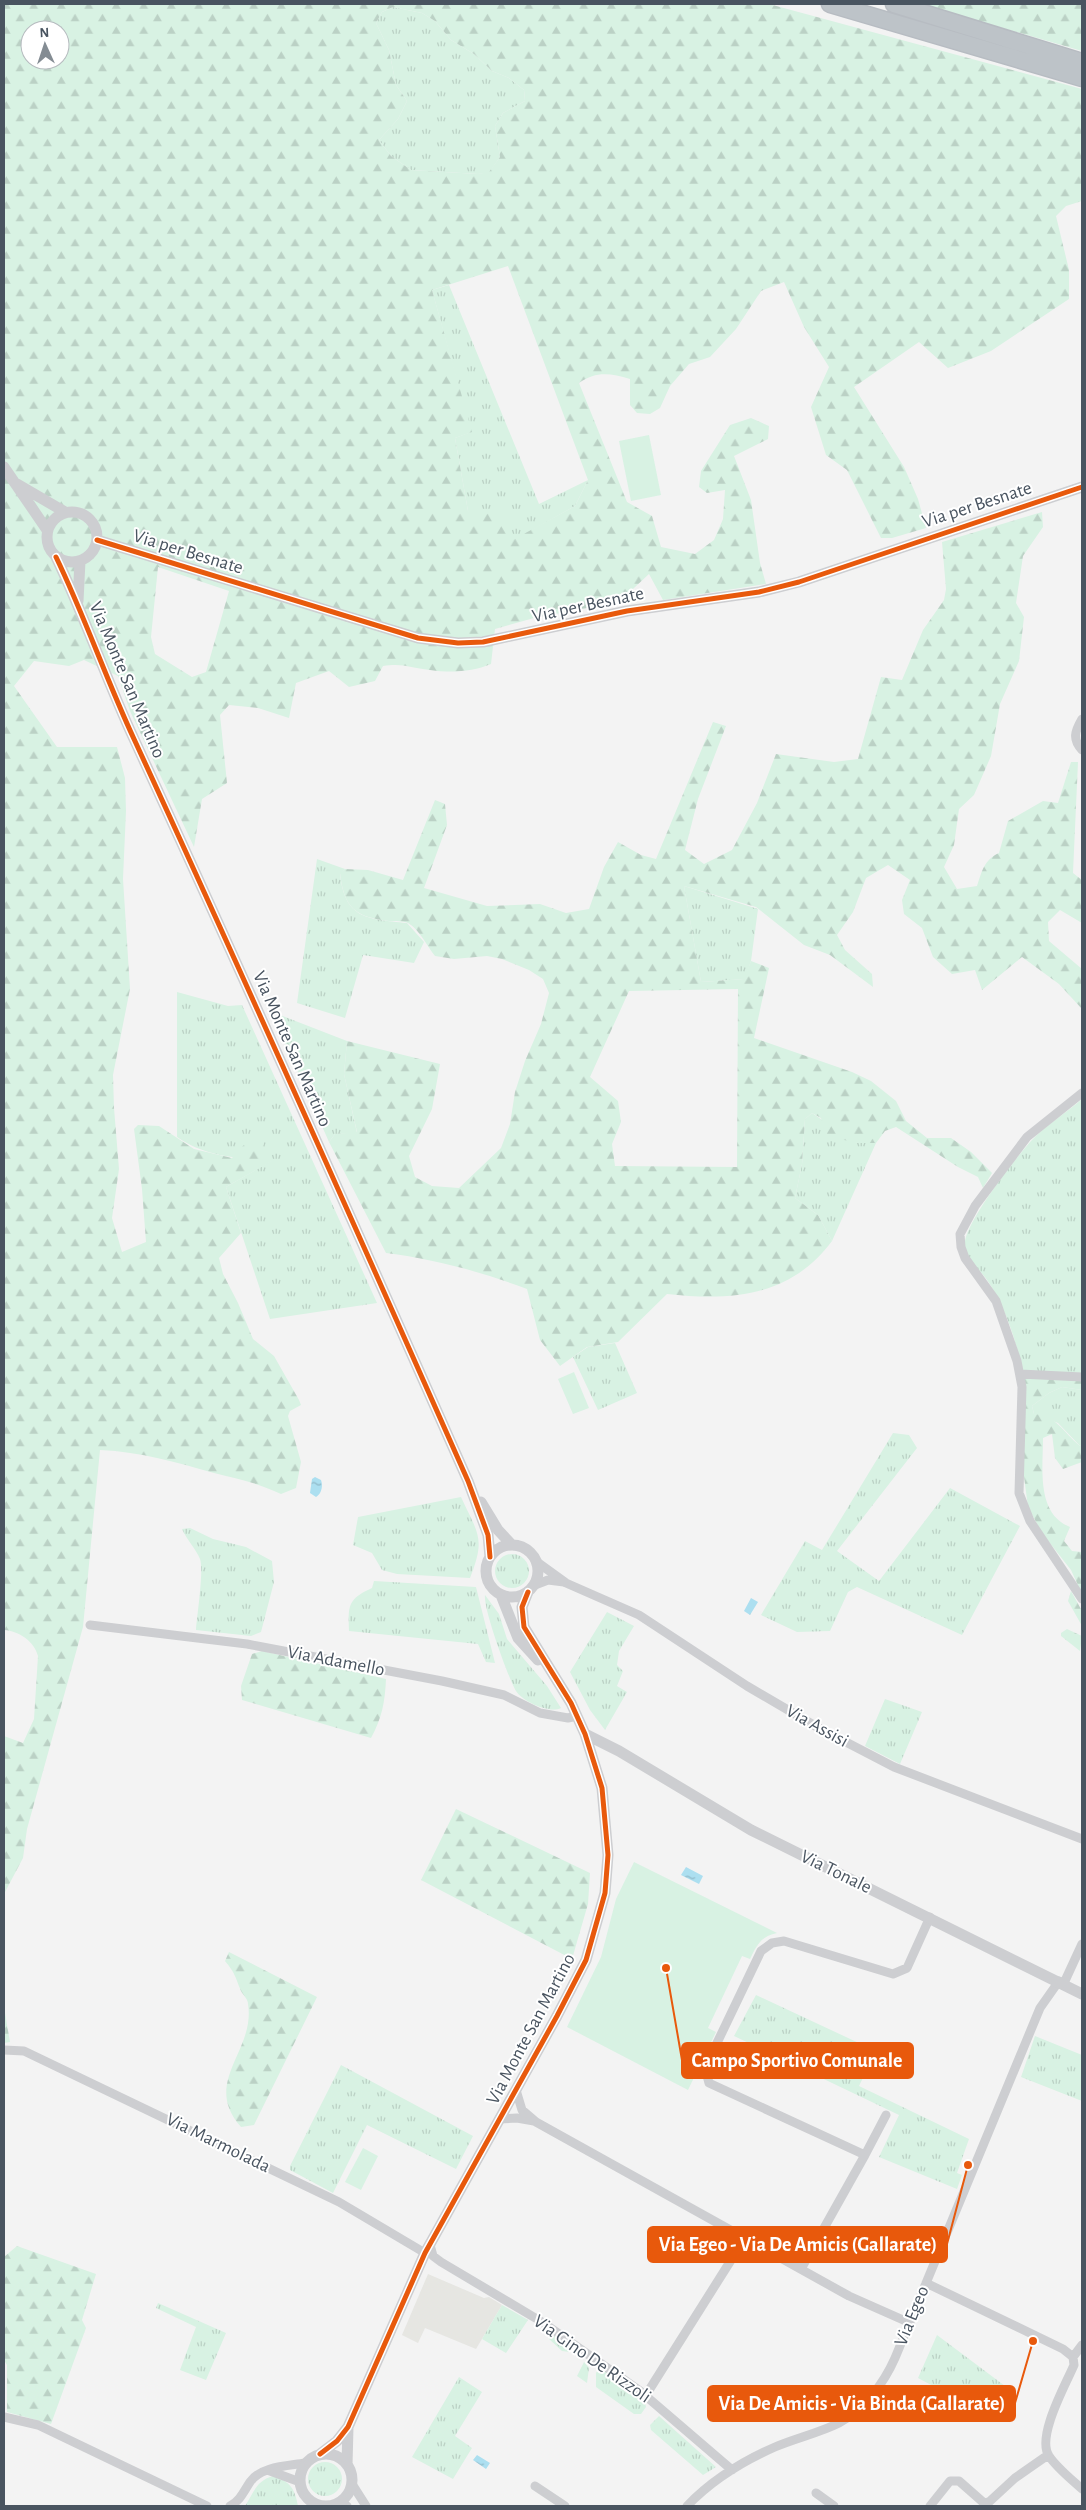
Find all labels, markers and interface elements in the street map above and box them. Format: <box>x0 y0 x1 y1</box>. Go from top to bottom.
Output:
north arrow <box>20 20 70 70</box>
text: N <box>39 26 50 40</box>
street label: Via per Besnate <box>920 478 1034 532</box>
street label: Via per Besnate <box>131 526 245 578</box>
street label: Via per Besnate <box>530 584 646 626</box>
street label: Via Monte San Martino <box>85 599 169 761</box>
street label: Via Monte San Martino <box>249 968 335 1130</box>
street label: Via Adamello <box>286 1642 386 1680</box>
street label: Via Assisi <box>782 1701 852 1751</box>
street label: Via Tonale <box>797 1847 875 1897</box>
street label: Via Monte San Martino <box>483 1950 579 2108</box>
callout: Campo Sportivo Comunale <box>682 2043 913 2078</box>
text: Campo Sportivo Comunale <box>691 2051 903 2071</box>
street label: Via Marmolada <box>163 2110 273 2176</box>
callout: Via Egeo - Via De Amicis (Gallarate) <box>648 2227 947 2262</box>
text: Via Egeo - Via De Amicis (Gallarate) <box>659 2235 937 2255</box>
street label: Via Egeo <box>891 2283 933 2349</box>
street label: Via Gino De Rizzoli <box>530 2311 654 2407</box>
callout: Via De Amicis - Via Binda (Gallarate) <box>708 2386 1015 2421</box>
text: Via De Amicis - Via Binda (Gallarate) <box>719 2394 1005 2414</box>

